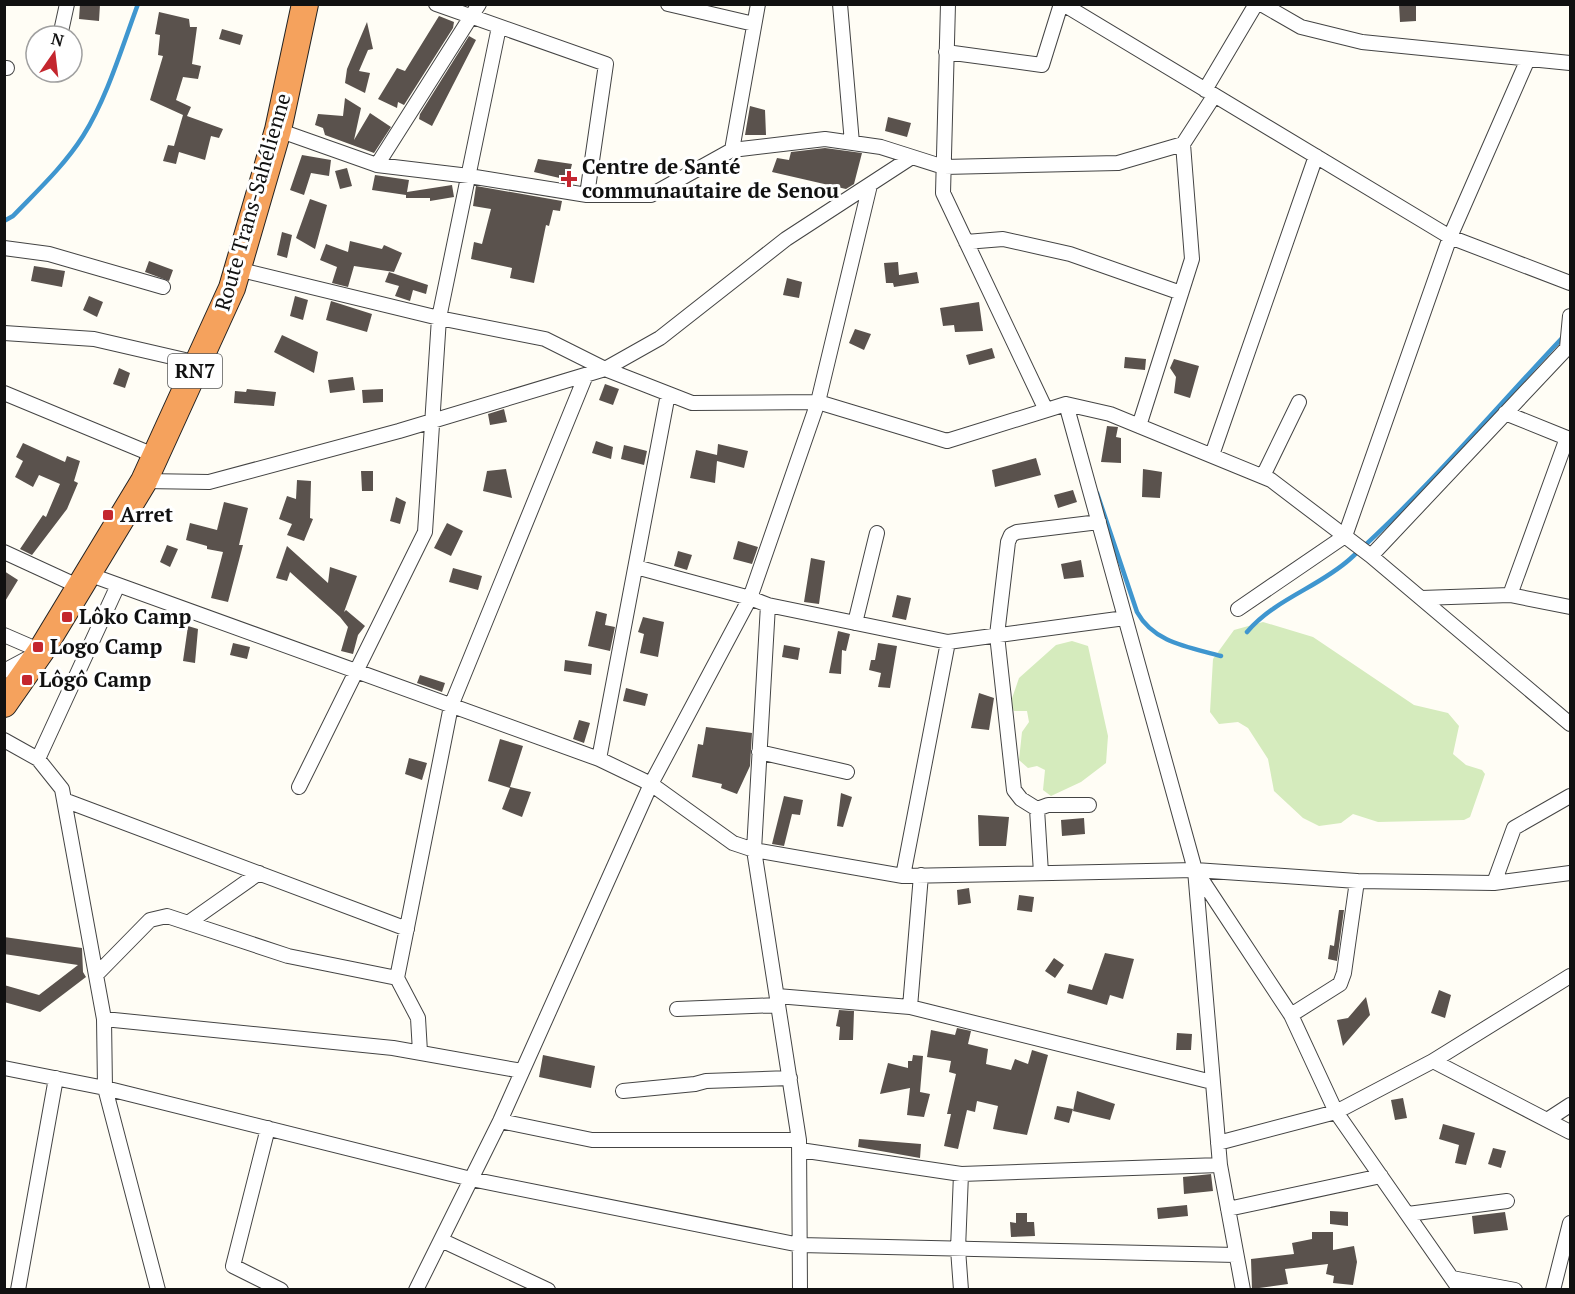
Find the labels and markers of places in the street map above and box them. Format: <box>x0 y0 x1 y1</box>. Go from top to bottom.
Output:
place label: Centre de Santé communautaire de Senou <box>582 152 839 204</box>
marker: Centre de Santé communautaire de Senou <box>560 170 578 188</box>
place label: Arret <box>120 500 174 528</box>
marker: Arret <box>101 508 115 522</box>
place label: Lôko Camp <box>79 602 192 630</box>
marker: Lôko Camp <box>60 610 74 624</box>
place label: Logo Camp <box>50 632 162 660</box>
marker: Logo Camp <box>31 640 45 654</box>
place label: Lôgô Camp <box>39 665 151 693</box>
marker: Lôgô Camp <box>20 673 34 687</box>

